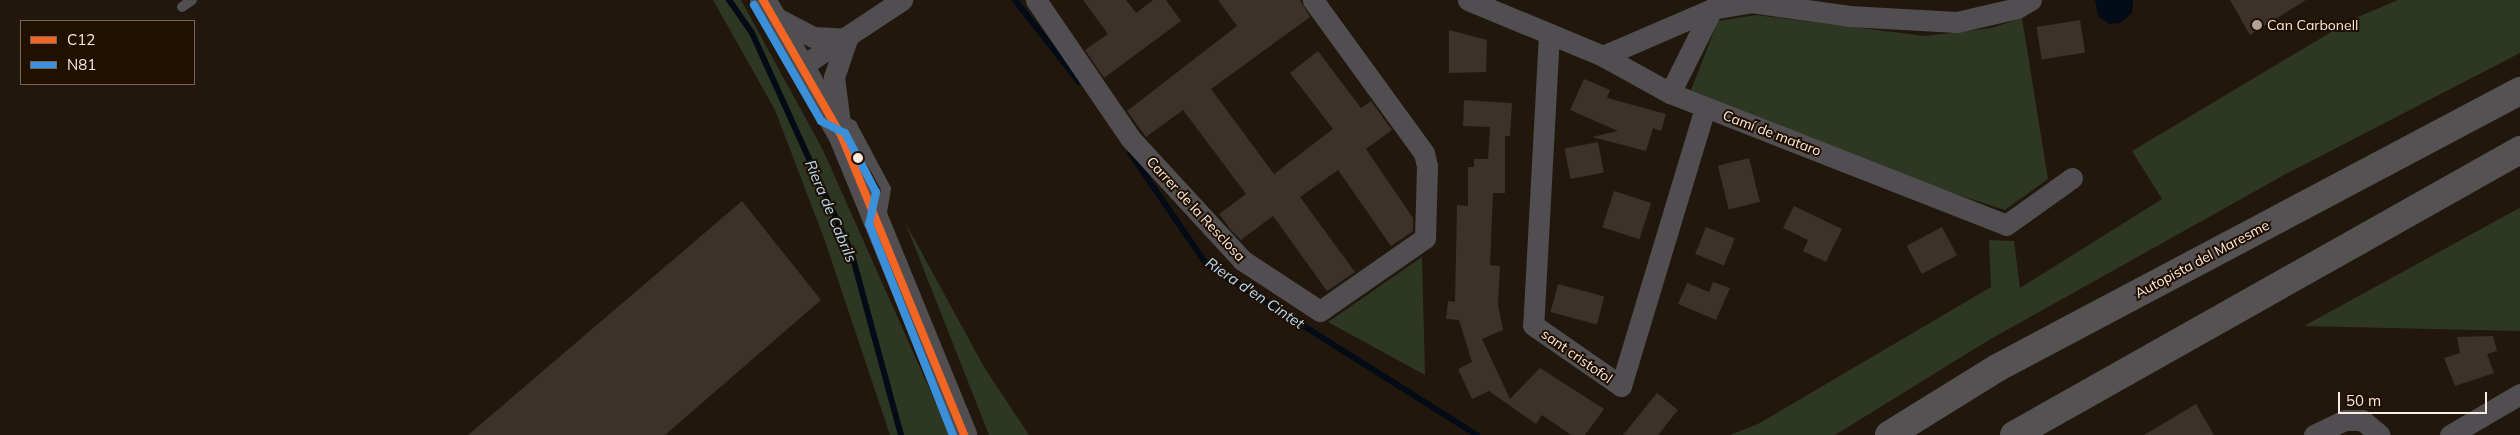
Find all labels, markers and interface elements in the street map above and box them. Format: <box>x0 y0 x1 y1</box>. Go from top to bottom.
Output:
place label: Can Carbonell <box>2267 17 2358 33</box>
marker: Can Carbonell <box>2251 19 2263 31</box>
legend <box>20 20 195 85</box>
text: C12 <box>67 30 95 49</box>
text: N81 <box>67 55 96 74</box>
street label: Camí de mataro <box>1721 107 1823 159</box>
unlabelled marker <box>853 153 863 163</box>
street label: Carrer de la Resclosa <box>1143 153 1249 265</box>
water label: Riera de Cabrils <box>801 157 861 265</box>
street label: Autopista del Maresme <box>2132 216 2272 302</box>
water label: Riera d'en Cintet <box>1202 253 1308 333</box>
street label: sant cristofol <box>1538 325 1616 387</box>
scale bar <box>2340 382 2489 414</box>
text: 50 m <box>2346 391 2381 410</box>

